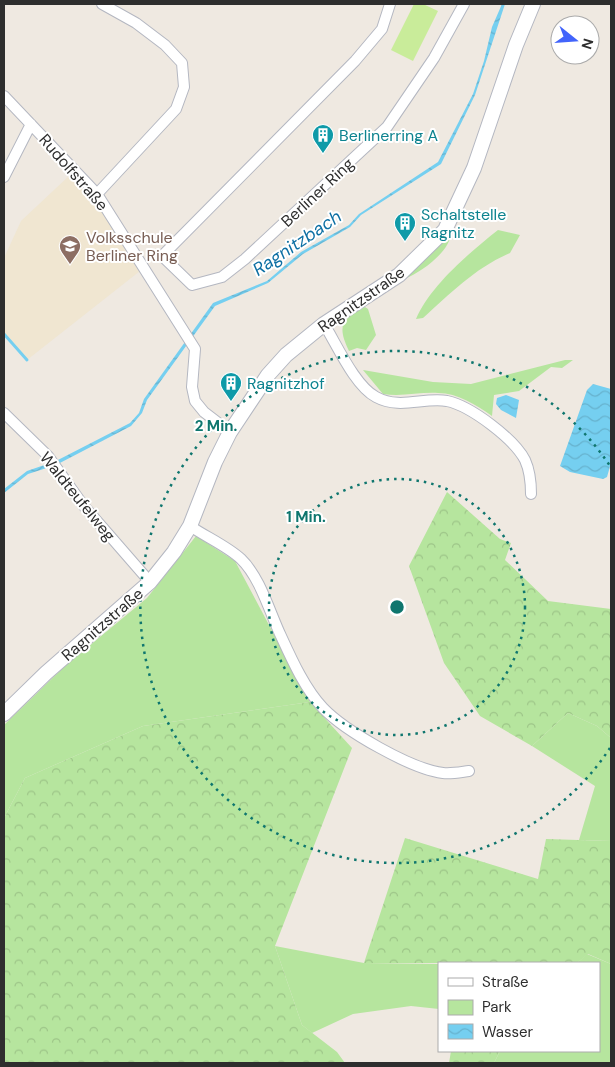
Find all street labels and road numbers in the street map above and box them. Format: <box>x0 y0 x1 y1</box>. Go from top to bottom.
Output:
street label: Rudolfstraße <box>35 130 113 215</box>
street label: Berliner Ring <box>277 153 358 231</box>
street label: Ragnitzstraße <box>314 262 409 337</box>
street label: Waldteufelweg <box>35 447 120 545</box>
street label: Ragnitzstraße <box>57 583 148 666</box>

